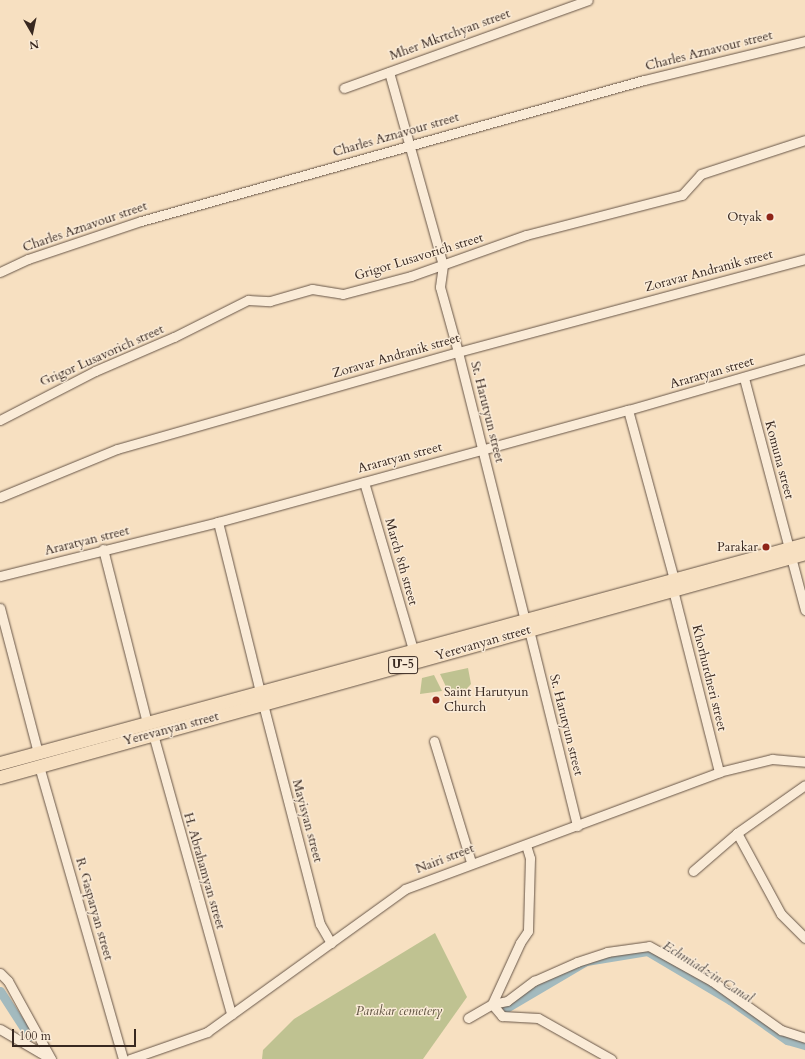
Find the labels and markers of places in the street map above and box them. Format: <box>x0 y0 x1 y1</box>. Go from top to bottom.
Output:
place label: Otyak <box>727 209 762 225</box>
marker: Otyak <box>765 212 775 222</box>
place label: Parakar <box>717 539 758 555</box>
marker: Parakar <box>761 542 771 552</box>
place label: Saint Harutyun Church <box>444 685 529 716</box>
marker: Saint Harutyun Church <box>431 695 441 705</box>

